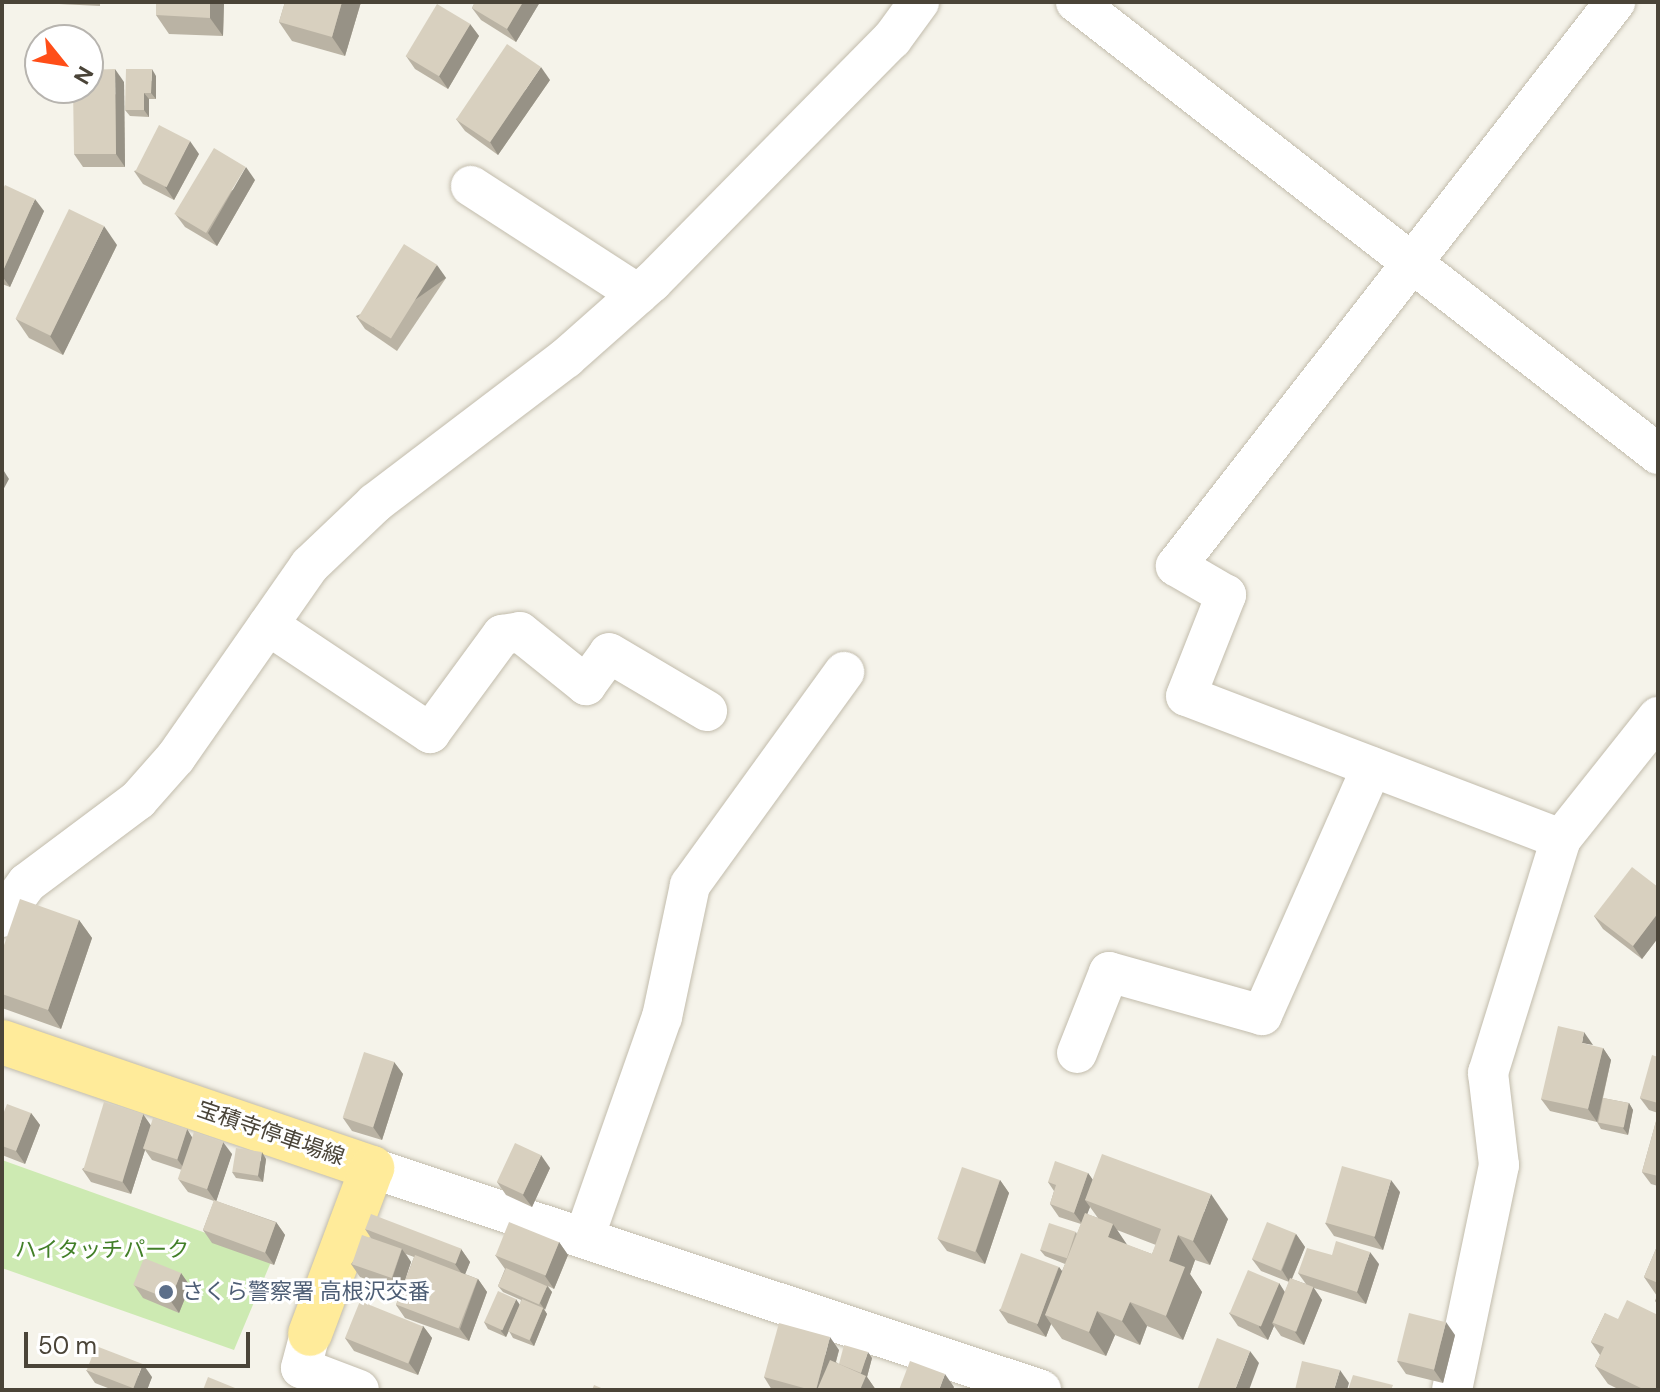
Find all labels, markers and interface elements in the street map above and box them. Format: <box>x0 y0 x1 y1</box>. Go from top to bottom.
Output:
north arrow <box>24 24 104 104</box>
text: N <box>67 61 100 89</box>
street label: 宝積寺停車場線 <box>194 1095 348 1171</box>
park label: ハイタッチパーク <box>14 1237 190 1263</box>
place label: さくら警察署 高根沢交番 <box>182 1279 430 1305</box>
marker: さくら警察署 高根沢交番 <box>157 1283 175 1301</box>
scale bar <box>28 1316 254 1366</box>
text: 50 m <box>38 1330 97 1361</box>

